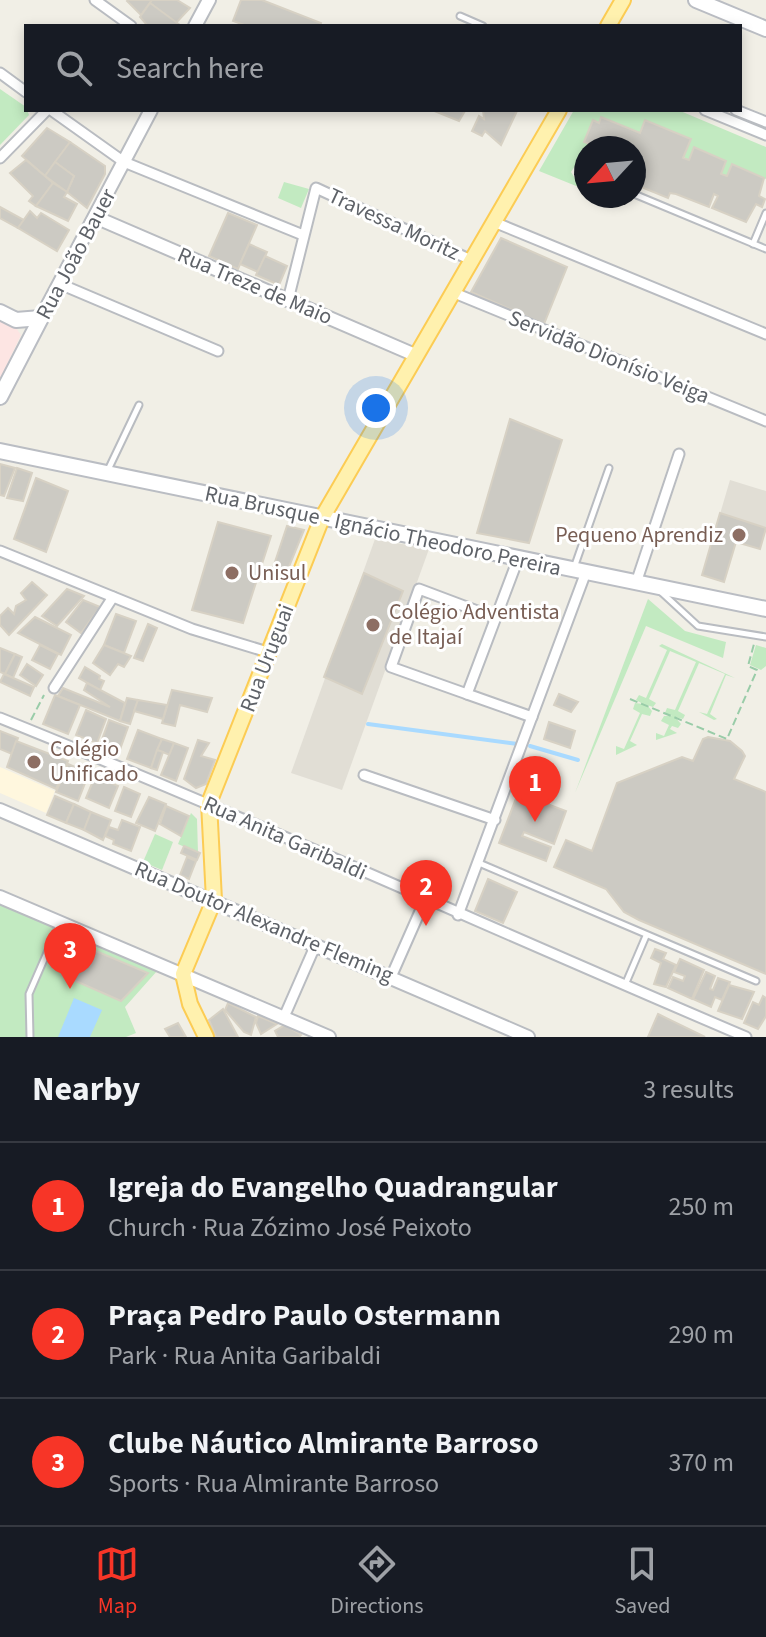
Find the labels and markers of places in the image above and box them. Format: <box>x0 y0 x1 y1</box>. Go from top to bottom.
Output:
place label: Pequeno Aprendiz <box>555 519 723 551</box>
marker: Pequeno Aprendiz <box>730 526 748 544</box>
place label: Unisul <box>248 557 306 589</box>
marker: Unisul <box>223 564 241 582</box>
place label: Colégio Adventista de Itajaí <box>389 596 560 653</box>
marker: Colégio Adventista de Itajaí <box>364 616 382 634</box>
place label: Colégio Unificado <box>50 733 139 790</box>
marker: Colégio Unificado <box>25 753 43 771</box>
pin: 1 <box>509 756 561 822</box>
pin: 2 <box>400 860 452 926</box>
pin: 3 <box>44 923 96 989</box>

